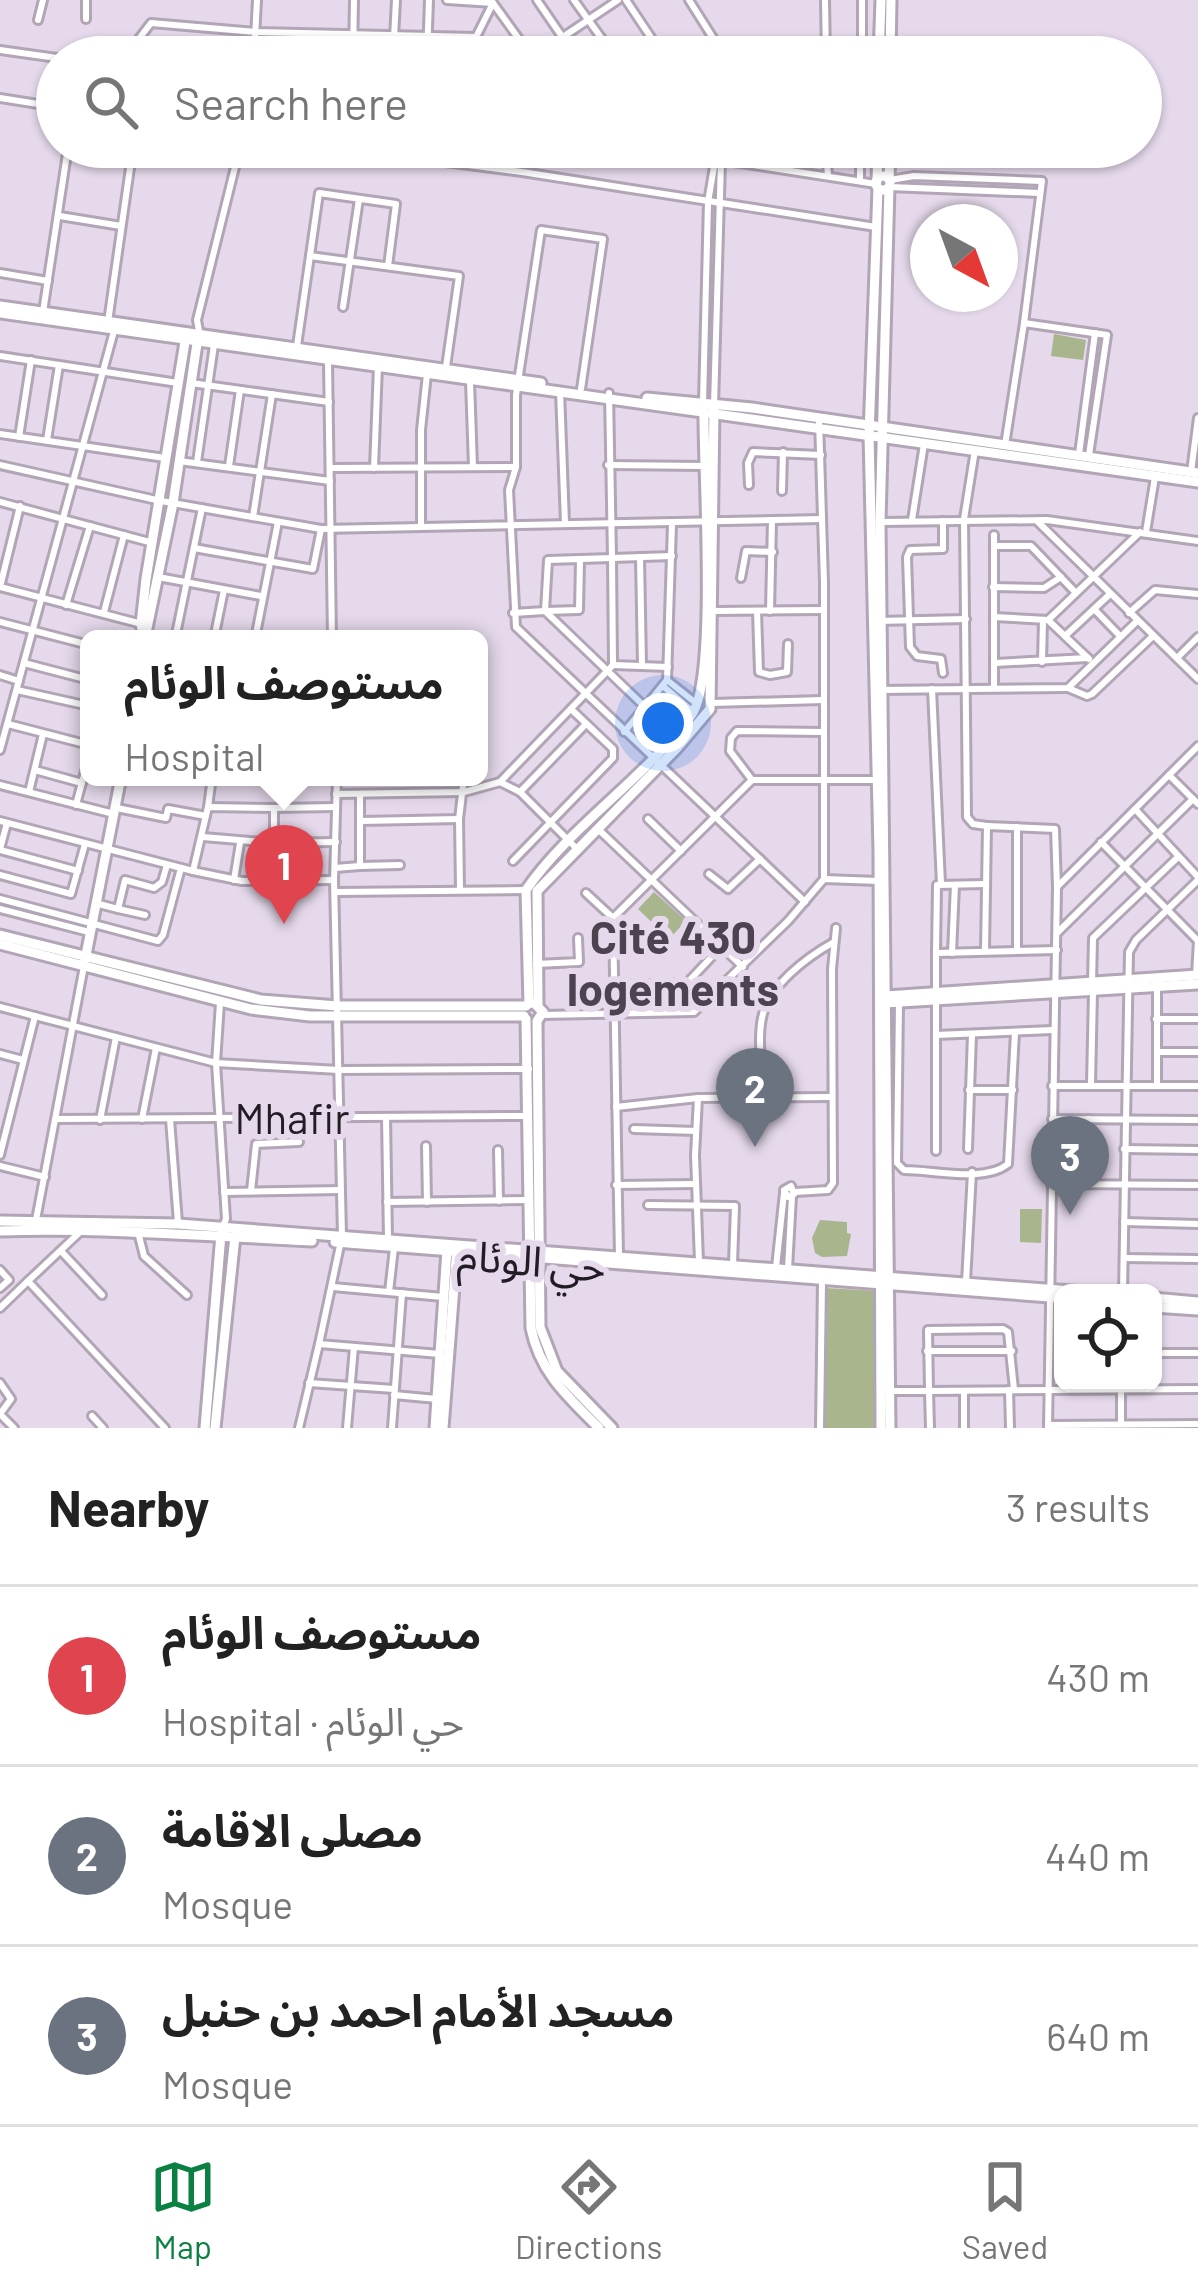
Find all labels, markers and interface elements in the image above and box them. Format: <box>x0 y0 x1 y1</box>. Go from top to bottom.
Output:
search box <box>36 36 1162 168</box>
icon: search <box>78 69 144 135</box>
text: Search here <box>174 75 408 129</box>
north arrow <box>910 204 1018 312</box>
popup <box>80 630 488 786</box>
text: مستوصف الوئام <box>124 654 444 708</box>
your location <box>633 693 693 753</box>
text: Hospital <box>124 732 264 779</box>
pin: 1 <box>245 825 323 924</box>
district label: Cité 430 logements <box>567 909 779 1016</box>
pin: 2 <box>716 1048 794 1147</box>
street label: Mhafir <box>234 1092 350 1142</box>
pin: 3 <box>1031 1116 1109 1215</box>
street label: حي الوئام <box>455 1228 608 1300</box>
map controls <box>1054 1284 1162 1392</box>
button: locate <box>1054 1284 1162 1392</box>
text: Nearby <box>48 1476 209 1537</box>
text: 3 results <box>1006 1483 1150 1530</box>
text: مستوصف الوئام <box>162 1604 482 1658</box>
text: 1 <box>80 1653 94 1700</box>
text: 430 m <box>1046 1653 1150 1700</box>
text: Hospital · حي الوئام <box>162 1697 464 1744</box>
text: مصلى الاقامة <box>162 1802 423 1856</box>
text: 2 <box>76 1832 98 1879</box>
text: 440 m <box>1045 1832 1150 1879</box>
text: Mosque <box>162 1880 293 1927</box>
text: مسجد الأمام احمد بن حنبل <box>162 1982 674 2036</box>
text: 3 <box>76 2012 98 2059</box>
text: 640 m <box>1046 2012 1150 2059</box>
text: Mosque <box>162 2060 293 2107</box>
tab: Map <box>150 2154 216 2266</box>
tab: Directions <box>515 2154 662 2266</box>
tab: Saved <box>962 2154 1048 2266</box>

